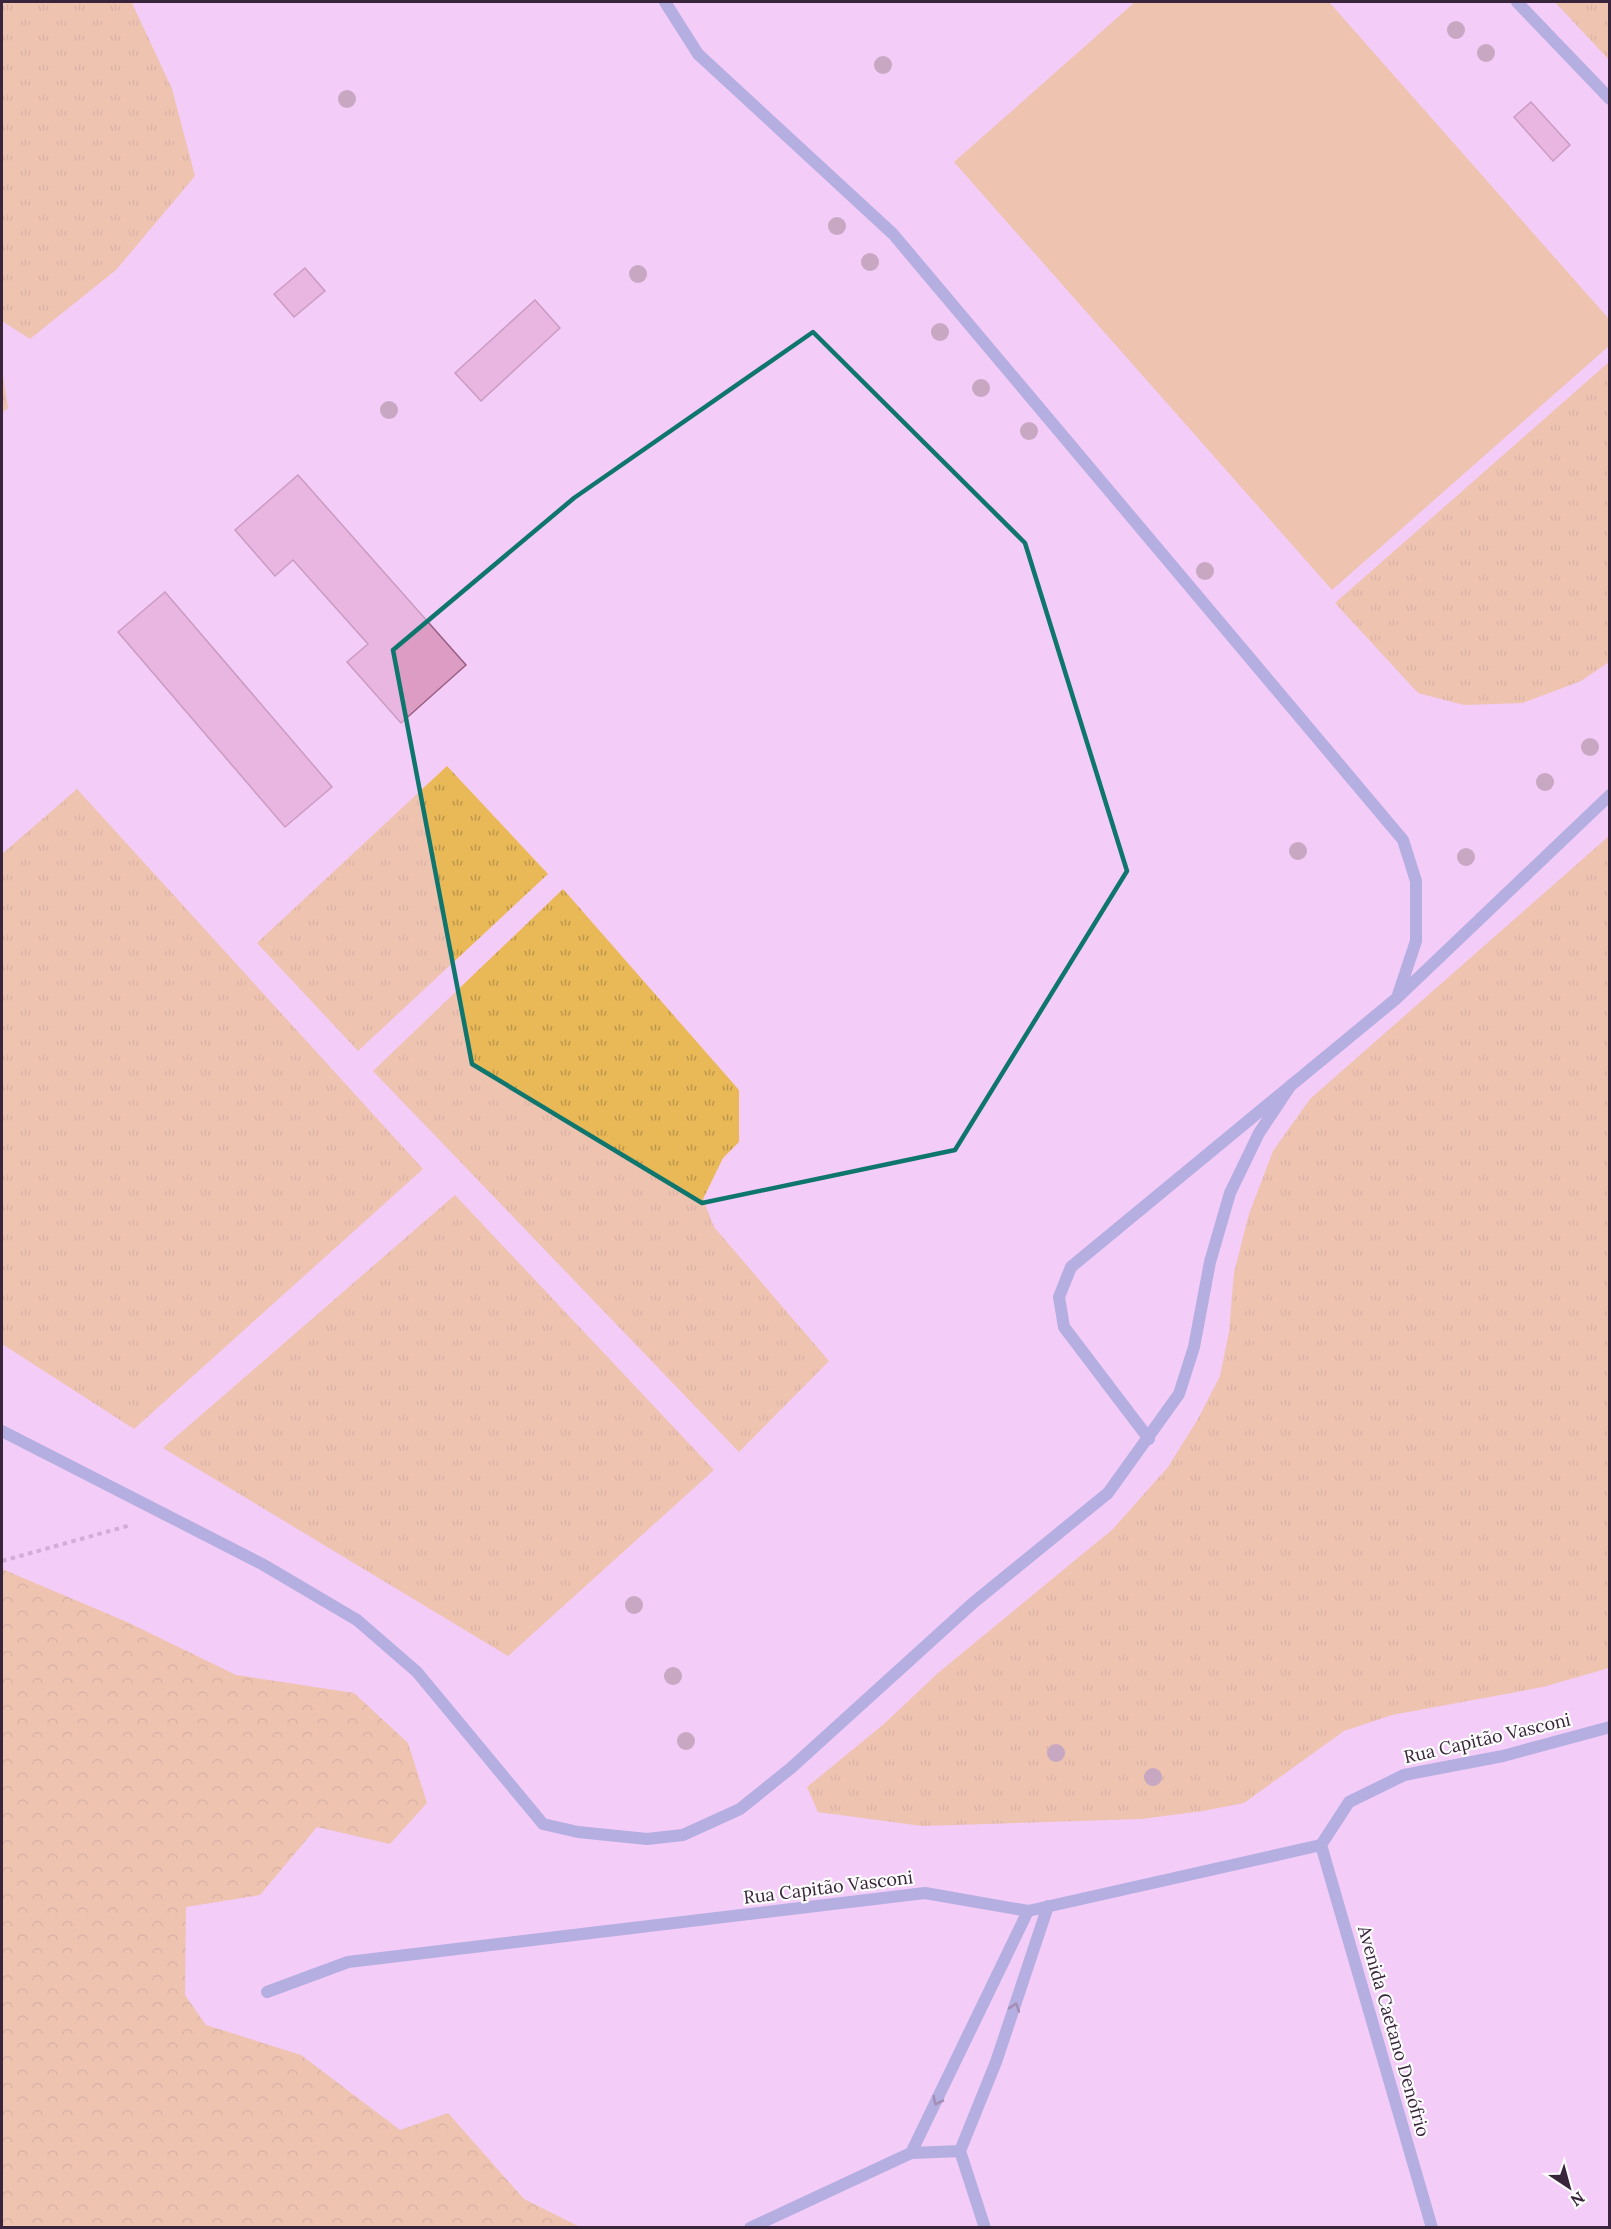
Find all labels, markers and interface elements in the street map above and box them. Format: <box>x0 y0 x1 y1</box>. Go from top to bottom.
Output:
street label: Rua Capitão Vasconi <box>1401 1708 1573 1768</box>
street label: Rua Capitão Vasconi <box>742 1865 914 1909</box>
street label: Avenida Caetano Denófrio <box>1353 1922 1435 2139</box>
one-way arrow <box>1008 2002 1020 2013</box>
one-way arrow <box>932 2094 944 2105</box>
north arrow <box>1539 2157 1599 2217</box>
text: N <box>1567 2187 1589 2211</box>

